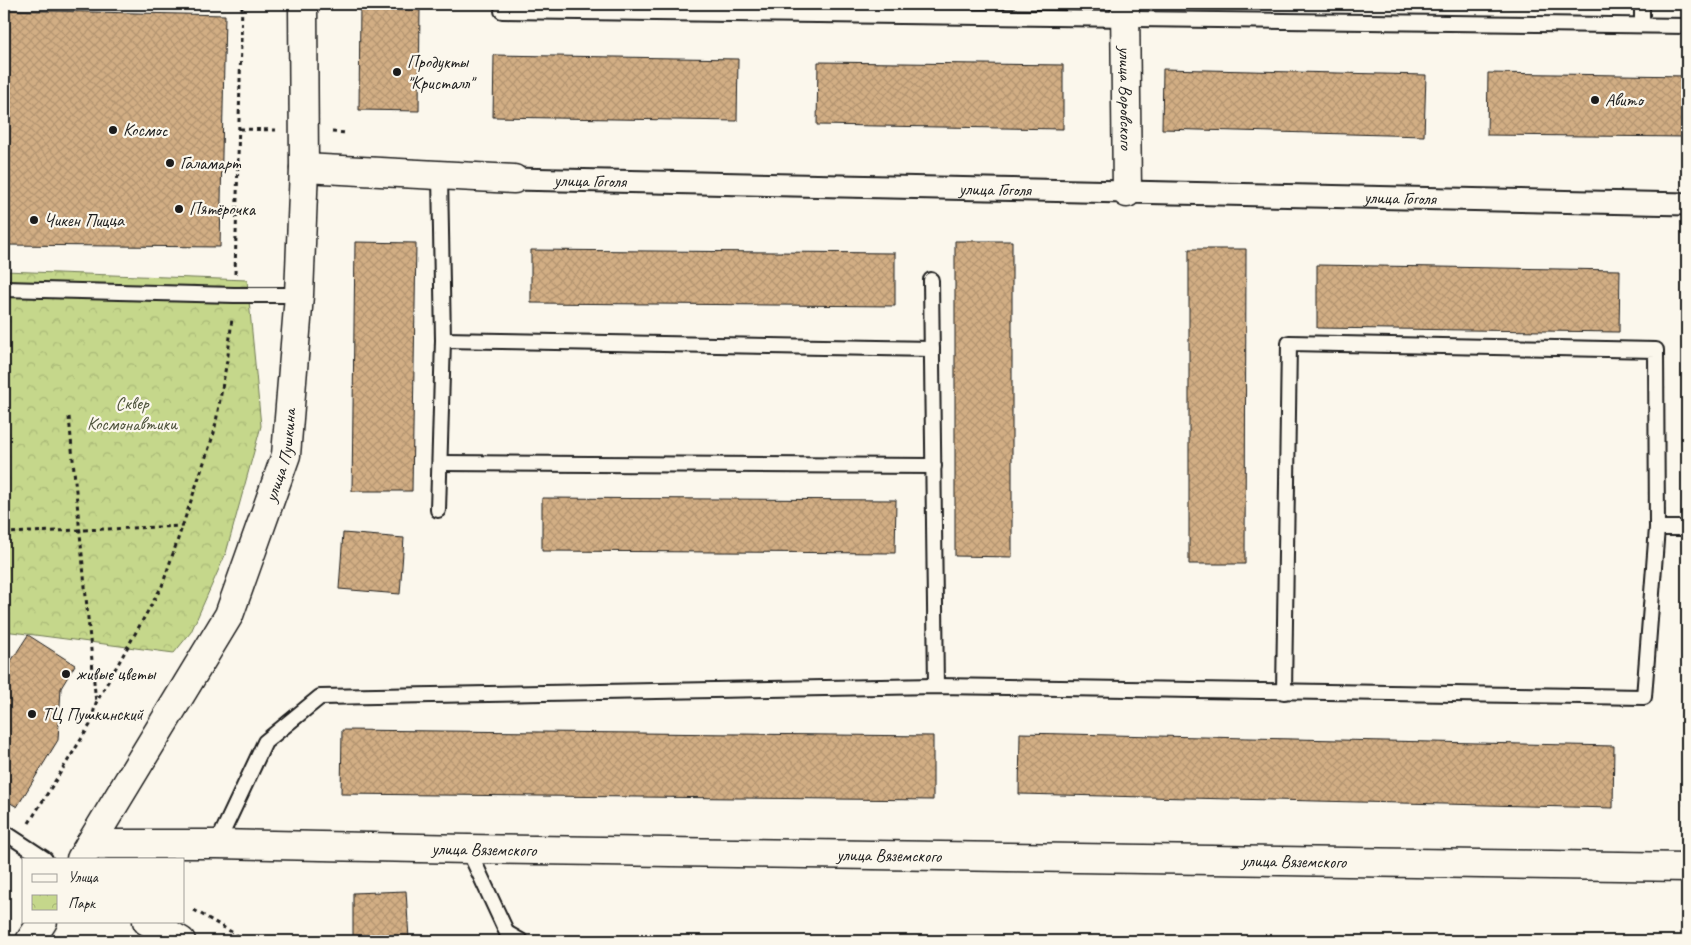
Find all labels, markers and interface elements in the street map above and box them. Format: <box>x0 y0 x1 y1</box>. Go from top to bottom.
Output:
street label: улица Воровского <box>1114 45 1138 152</box>
place label: Продукты "Кристалл" <box>407 51 477 94</box>
marker: Продукты "Кристалл" <box>391 66 403 78</box>
place label: Авито <box>1605 89 1644 111</box>
marker: Авито <box>1589 94 1601 106</box>
place label: Космос <box>123 119 169 141</box>
marker: Космос <box>107 124 119 136</box>
place label: Галамарт <box>180 152 242 174</box>
marker: Галамарт <box>164 157 176 169</box>
street label: улица Гоголя <box>553 169 628 192</box>
street label: улица Гоголя <box>958 177 1033 201</box>
street label: улица Гоголя <box>1363 186 1438 210</box>
place label: Пятёрочка <box>189 198 257 220</box>
marker: Пятёрочка <box>173 203 185 215</box>
place label: Чикен Пицца <box>44 209 125 231</box>
marker: Чикен Пицца <box>28 214 40 226</box>
park label: Сквер Космонавтики <box>87 392 178 435</box>
street label: улица Пушкина <box>259 406 301 506</box>
place label: живые цветы <box>76 663 157 685</box>
marker: живые цветы <box>60 668 72 680</box>
place label: ТЦ Пушкинский <box>42 703 144 725</box>
marker: ТЦ Пушкинский <box>26 708 38 720</box>
street label: улица Вяземского <box>430 837 538 861</box>
street label: улица Вяземского <box>835 843 943 867</box>
street label: улица Вяземского <box>1240 849 1348 873</box>
legend <box>22 858 185 922</box>
text: Улица <box>68 868 99 887</box>
text: Парк <box>68 894 96 913</box>

